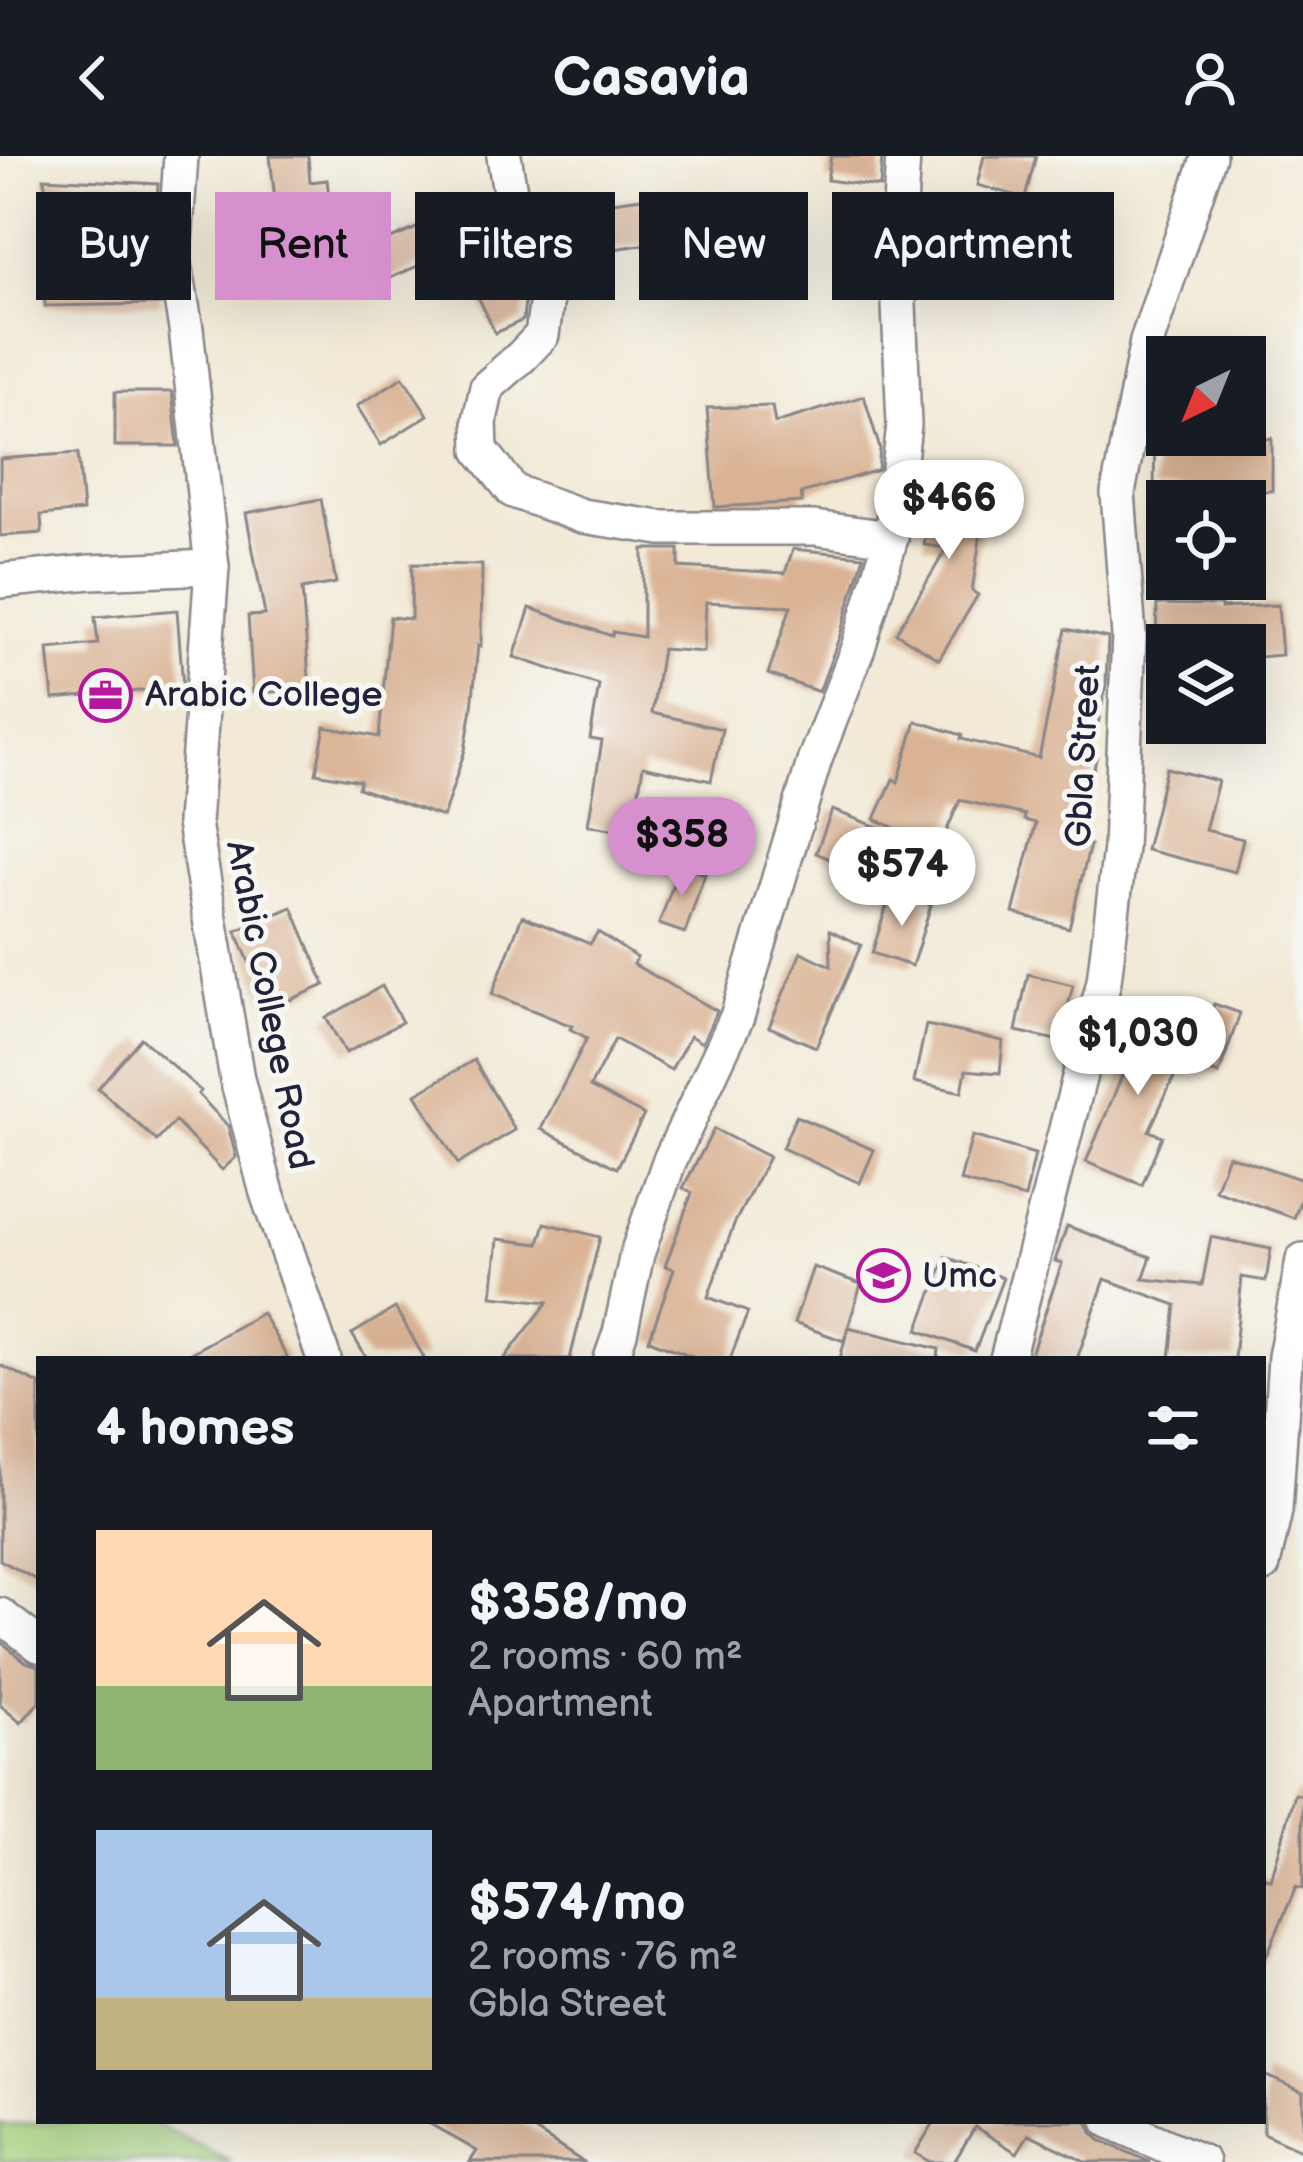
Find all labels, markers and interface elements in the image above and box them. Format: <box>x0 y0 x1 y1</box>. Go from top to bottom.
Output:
icon: back <box>60 45 126 111</box>
icon: person <box>1177 45 1243 111</box>
text: Casavia <box>553 46 750 111</box>
chip: Buy <box>36 192 191 300</box>
chip: Rent <box>215 192 391 300</box>
chip: Filters <box>415 192 615 300</box>
chip: New <box>639 192 808 300</box>
chip: Apartment <box>832 192 1114 300</box>
north arrow <box>1146 336 1266 456</box>
map controls <box>1146 336 1266 744</box>
pin: $466 <box>878 460 1020 562</box>
text: $466 <box>901 475 997 522</box>
button: locate <box>1146 480 1266 600</box>
button: layers <box>1146 624 1266 744</box>
street label: Gbla Street <box>1058 663 1110 849</box>
office icon: Arabic College <box>78 667 134 723</box>
place label: Arabic College <box>145 674 383 717</box>
pin: $358 <box>611 797 753 899</box>
text: $358 <box>635 812 729 859</box>
pin: $574 <box>831 827 973 929</box>
street label: Arabic College Road <box>216 837 322 1173</box>
text: $574 <box>856 842 948 889</box>
pin: $1,030 <box>1040 996 1236 1098</box>
text: $1,030 <box>1077 1011 1199 1058</box>
school or university icon: Umc <box>855 1248 911 1304</box>
place label: Umc <box>922 1255 997 1298</box>
icon: filters <box>1140 1395 1206 1461</box>
text: 4 homes <box>96 1398 295 1459</box>
text: $358/mo <box>468 1573 688 1634</box>
icon: home <box>192 1578 336 1722</box>
text: 2 rooms · 60 m² <box>468 1634 743 1681</box>
text: Apartment <box>468 1681 652 1728</box>
text: $574/mo <box>468 1873 686 1934</box>
icon: home <box>192 1878 336 2022</box>
text: 2 rooms · 76 m² <box>468 1934 738 1981</box>
text: Gbla Street <box>468 1981 667 2028</box>

